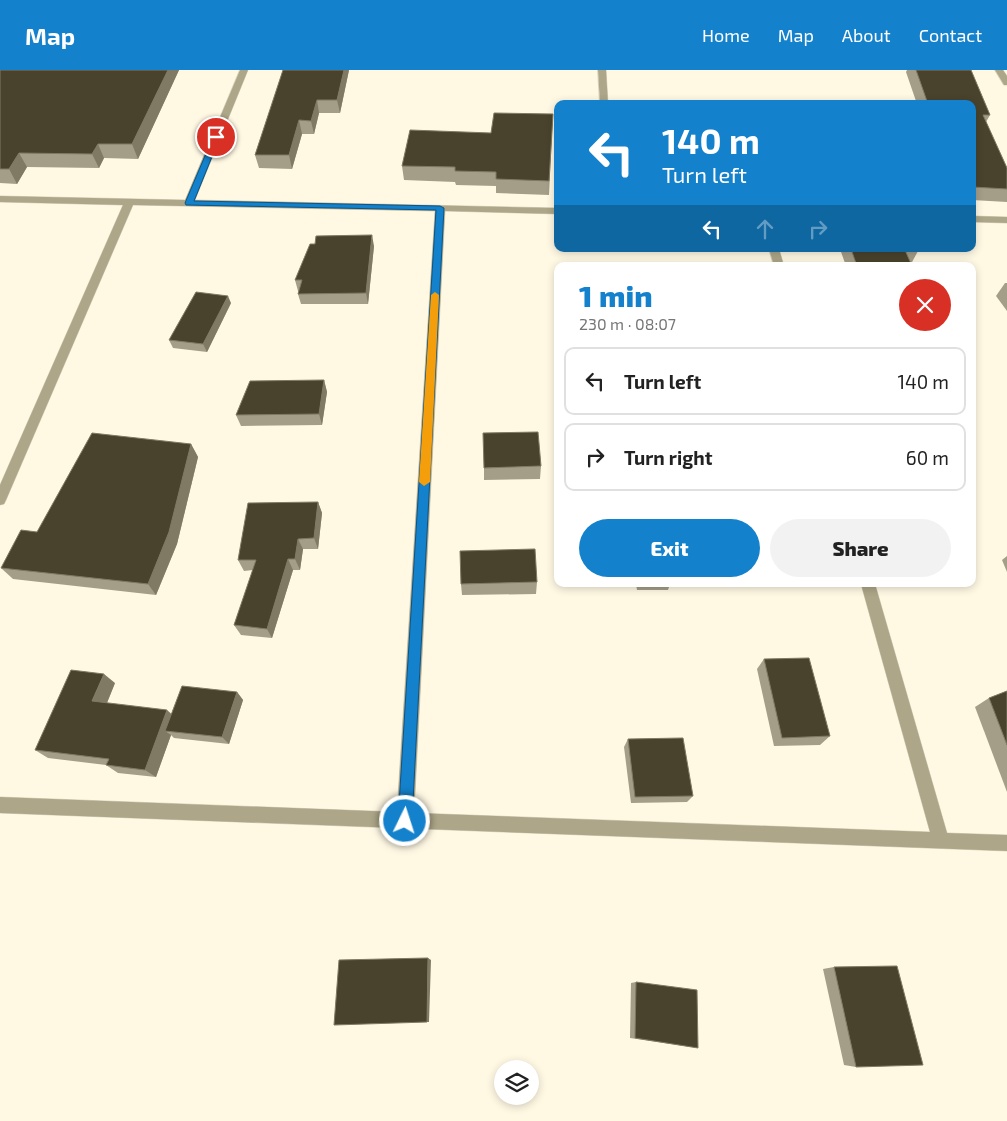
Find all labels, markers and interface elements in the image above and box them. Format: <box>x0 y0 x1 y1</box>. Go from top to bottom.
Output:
text: Map <box>25 21 75 50</box>
text: Home <box>702 24 750 46</box>
text: Map <box>778 24 814 46</box>
text: About <box>842 24 891 46</box>
text: Contact <box>919 24 982 46</box>
pin <box>195 116 237 158</box>
text: 140 m <box>662 119 760 161</box>
icon: left <box>579 120 644 185</box>
icon: arrive <box>202 123 230 151</box>
text: Turn left <box>662 161 747 187</box>
icon: left <box>698 215 726 243</box>
icon: ahead <box>751 215 779 243</box>
icon: right <box>804 215 832 243</box>
text: 1 min <box>579 277 653 313</box>
button: close <box>899 279 951 331</box>
text: 230 m · 08:07 <box>579 314 676 333</box>
icon: left <box>581 367 609 395</box>
text: Turn left <box>624 370 701 393</box>
text: 140 m <box>897 370 949 393</box>
icon: right <box>581 443 609 471</box>
text: Turn right <box>624 446 712 469</box>
text: 60 m <box>906 446 949 469</box>
button: Exit <box>579 519 760 577</box>
button: Share <box>770 519 951 577</box>
position arrow <box>378 794 430 846</box>
map controls <box>494 1060 539 1105</box>
button: layers <box>494 1060 539 1105</box>

